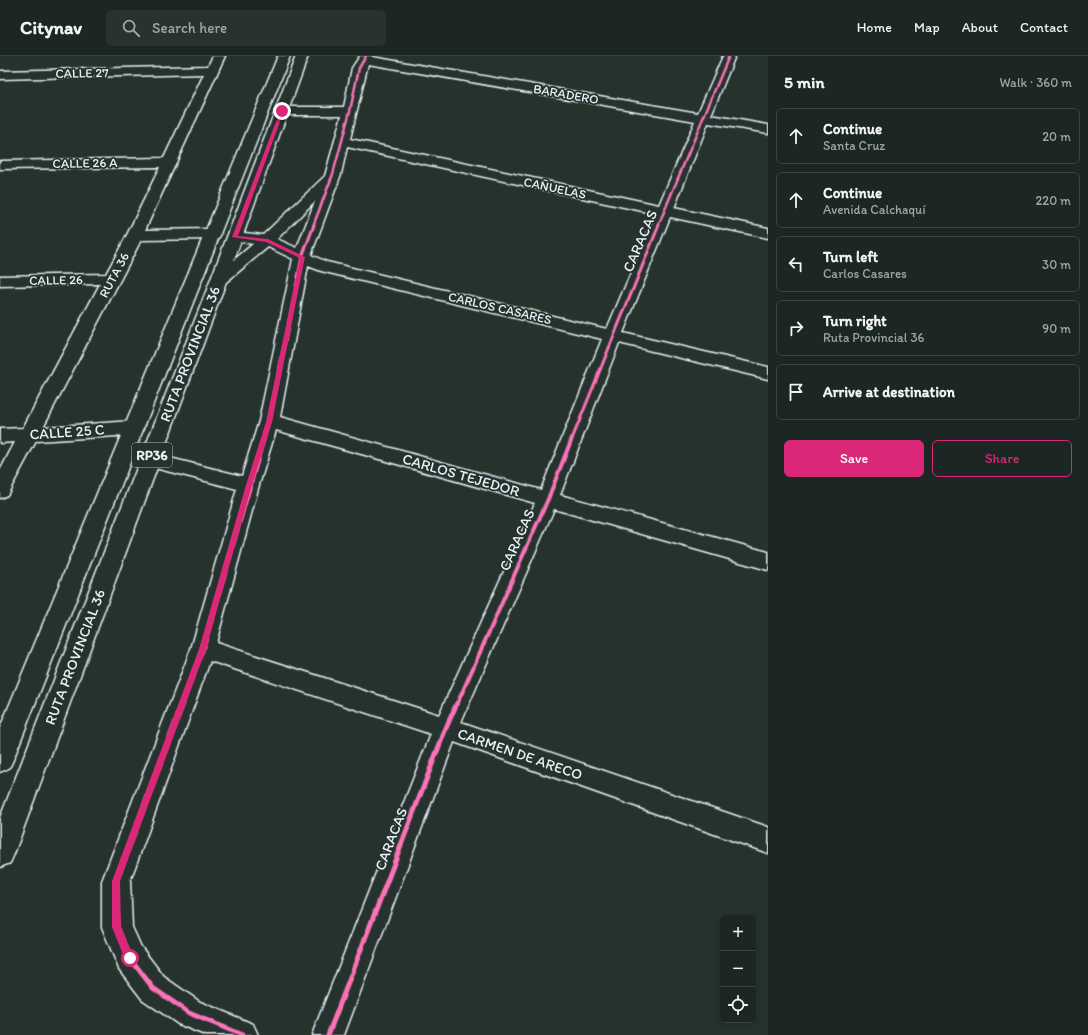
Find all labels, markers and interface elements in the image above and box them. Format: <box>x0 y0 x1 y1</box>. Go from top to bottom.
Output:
search box <box>106 10 386 46</box>
text: Citynav <box>20 16 82 39</box>
icon: search <box>120 17 142 39</box>
text: Search here <box>152 19 227 37</box>
text: Home <box>857 19 892 36</box>
text: Map <box>914 19 940 36</box>
text: About <box>962 19 998 36</box>
text: Contact <box>1020 19 1068 36</box>
street label: CALLE 27 <box>55 65 109 81</box>
text: 5 min <box>784 72 824 92</box>
text: Walk · 360 m <box>999 75 1072 90</box>
street label: BARADERO <box>532 81 600 107</box>
route end <box>273 102 291 120</box>
text: Continue <box>823 120 882 138</box>
icon: ahead <box>785 125 807 147</box>
text: 20 m <box>1042 129 1071 144</box>
text: Santa Cruz <box>823 138 885 153</box>
street label: CALLE 26 A <box>52 155 118 171</box>
street label: CAÑUELAS <box>522 174 588 202</box>
text: Continue <box>823 184 882 202</box>
icon: ahead <box>785 189 807 211</box>
text: 220 m <box>1035 193 1071 208</box>
text: Avenida Calchaquí <box>823 202 926 217</box>
street label: CARACAS <box>619 207 661 275</box>
text: Turn left <box>823 248 878 266</box>
street label: RUTA 36 <box>96 250 132 300</box>
icon: left <box>785 253 807 275</box>
text: 30 m <box>1042 257 1071 272</box>
text: Carlos Casares <box>823 266 907 281</box>
street label: CALLE 26 <box>29 272 83 288</box>
street label: RUTA PROVINCIAL 36 <box>156 284 224 424</box>
street label: CARLOS CASARES <box>447 289 553 327</box>
text: Turn right <box>823 312 887 330</box>
icon: right <box>785 317 807 339</box>
text: 90 m <box>1042 321 1071 336</box>
text: Ruta Provincial 36 <box>823 330 924 345</box>
icon: arrive <box>785 381 807 403</box>
text: Arrive at destination <box>823 383 955 401</box>
street label: CALLE 25 C <box>29 420 105 444</box>
button: Save <box>784 440 924 477</box>
button: Share <box>932 440 1072 477</box>
road number: RP36 <box>132 443 172 467</box>
street label: CARLOS TEJEDOR <box>400 450 522 501</box>
street label: CARACAS <box>495 506 539 574</box>
street label: RUTA PROVINCIAL 36 <box>41 587 109 727</box>
street label: CARMEN DE ARECO <box>455 724 585 784</box>
street label: CARACAS <box>371 805 411 873</box>
map controls <box>720 915 756 1023</box>
button: + <box>720 915 756 951</box>
route start <box>121 949 139 967</box>
button: − <box>720 951 756 987</box>
button: locate <box>720 987 756 1023</box>

